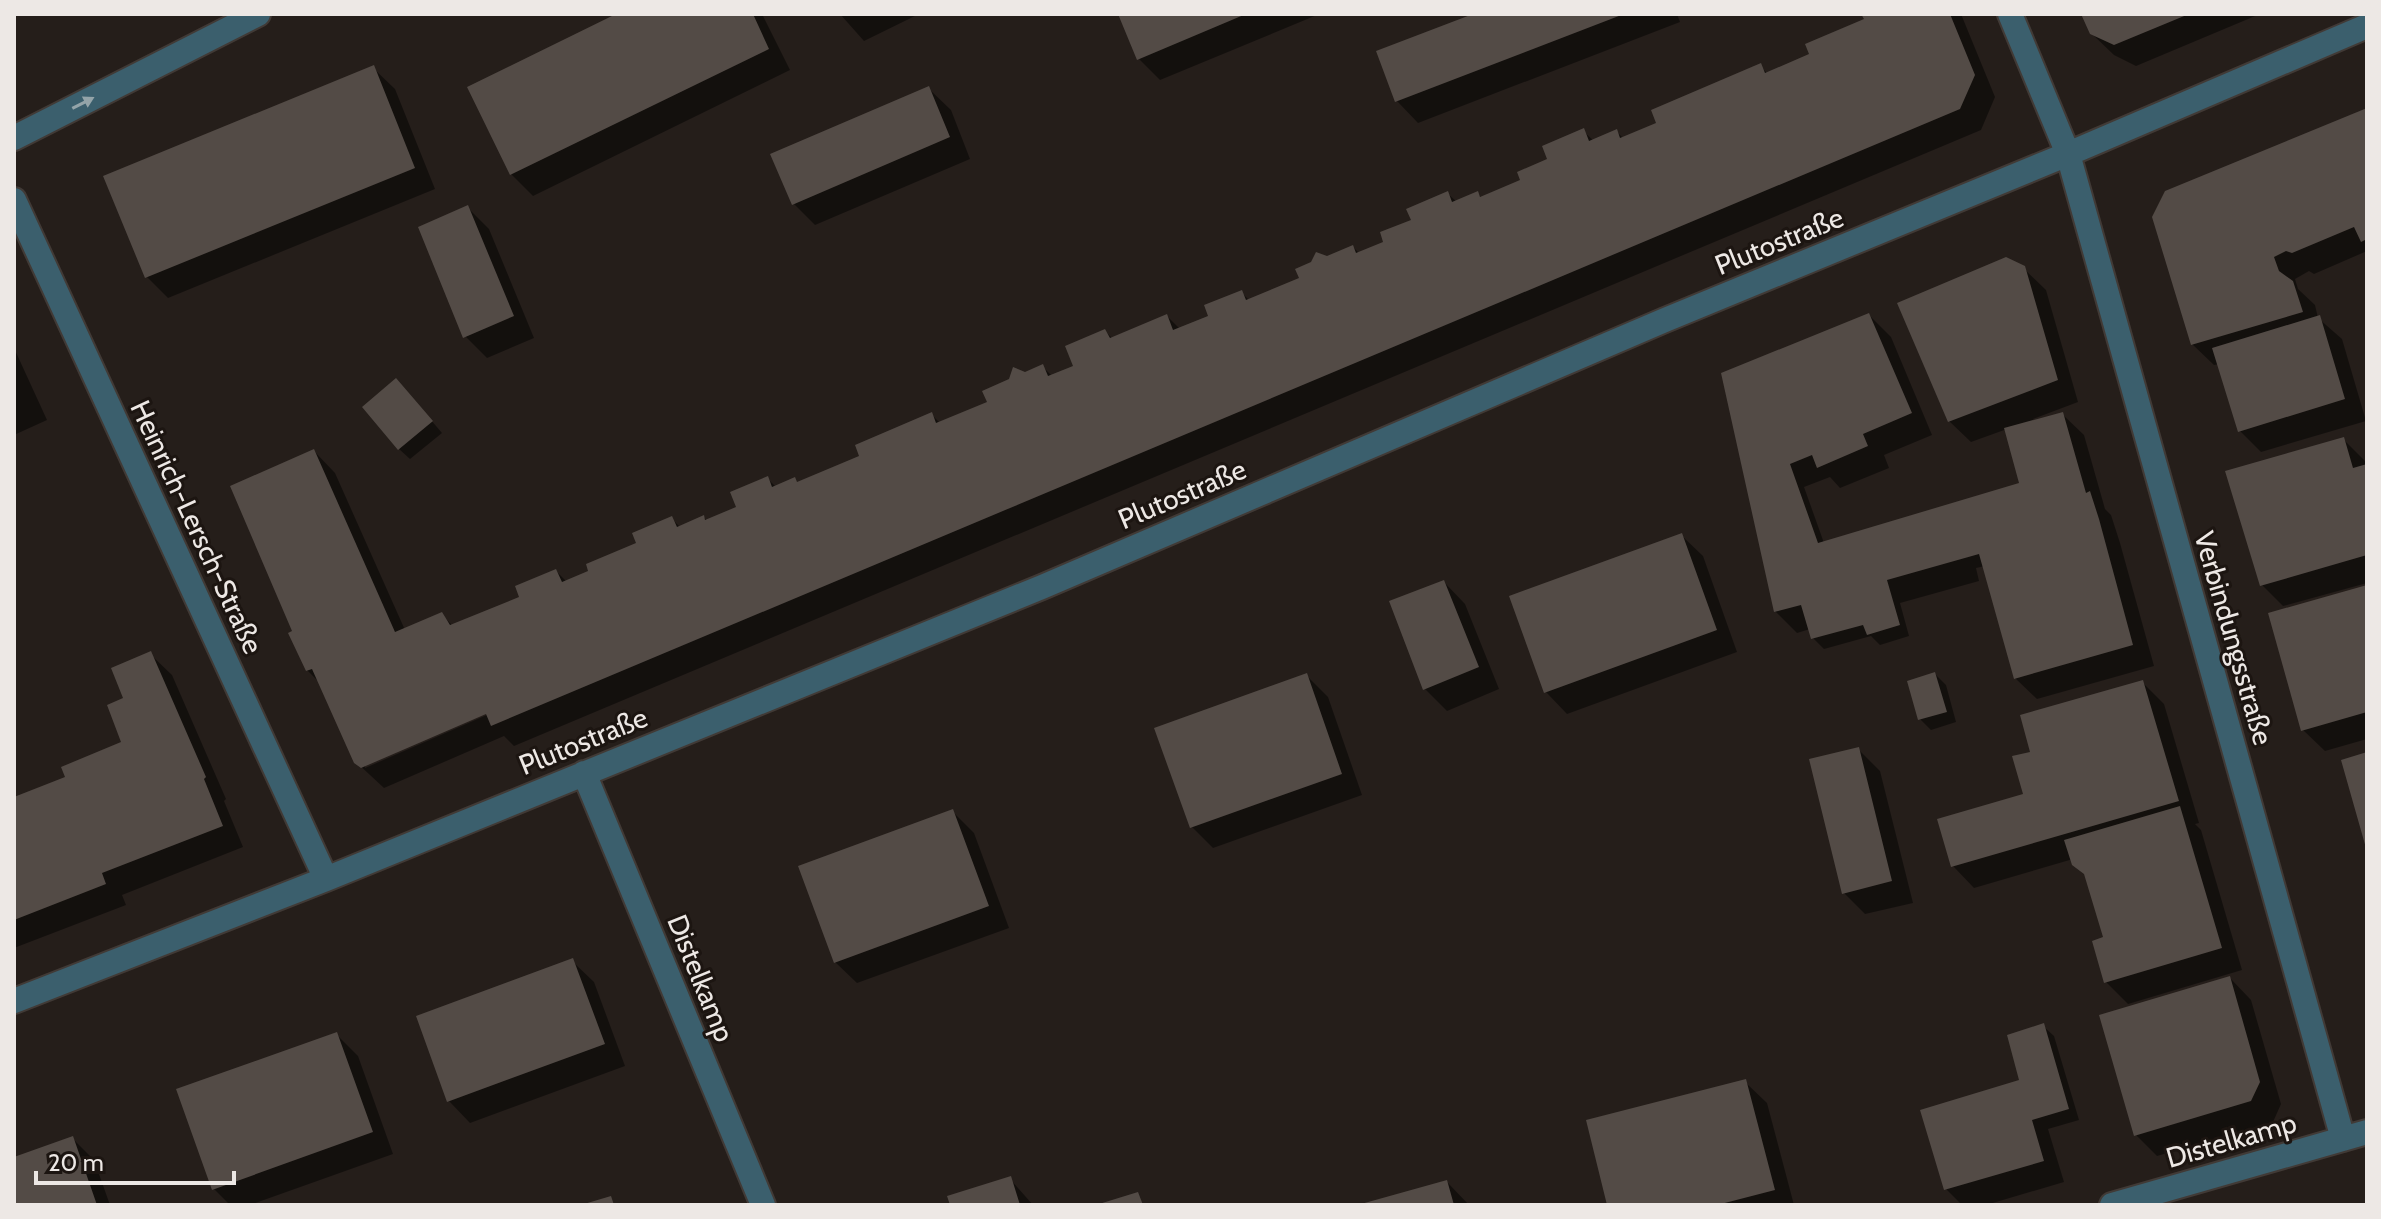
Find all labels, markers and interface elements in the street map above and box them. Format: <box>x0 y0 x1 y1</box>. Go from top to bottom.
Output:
one-way arrow <box>72 96 95 110</box>
street label: Plutostraße <box>1710 200 1848 282</box>
street label: Heinrich-Lersch-Straße <box>123 395 271 659</box>
street label: Plutostraße <box>1113 452 1251 536</box>
street label: Verbindungsstraße <box>2187 527 2281 749</box>
street label: Plutostraße <box>514 700 652 782</box>
street label: Distelkamp <box>660 910 742 1046</box>
street label: Distelkamp <box>2162 1105 2300 1175</box>
scale bar <box>36 1135 234 1185</box>
text: 20 m <box>48 1148 104 1177</box>

